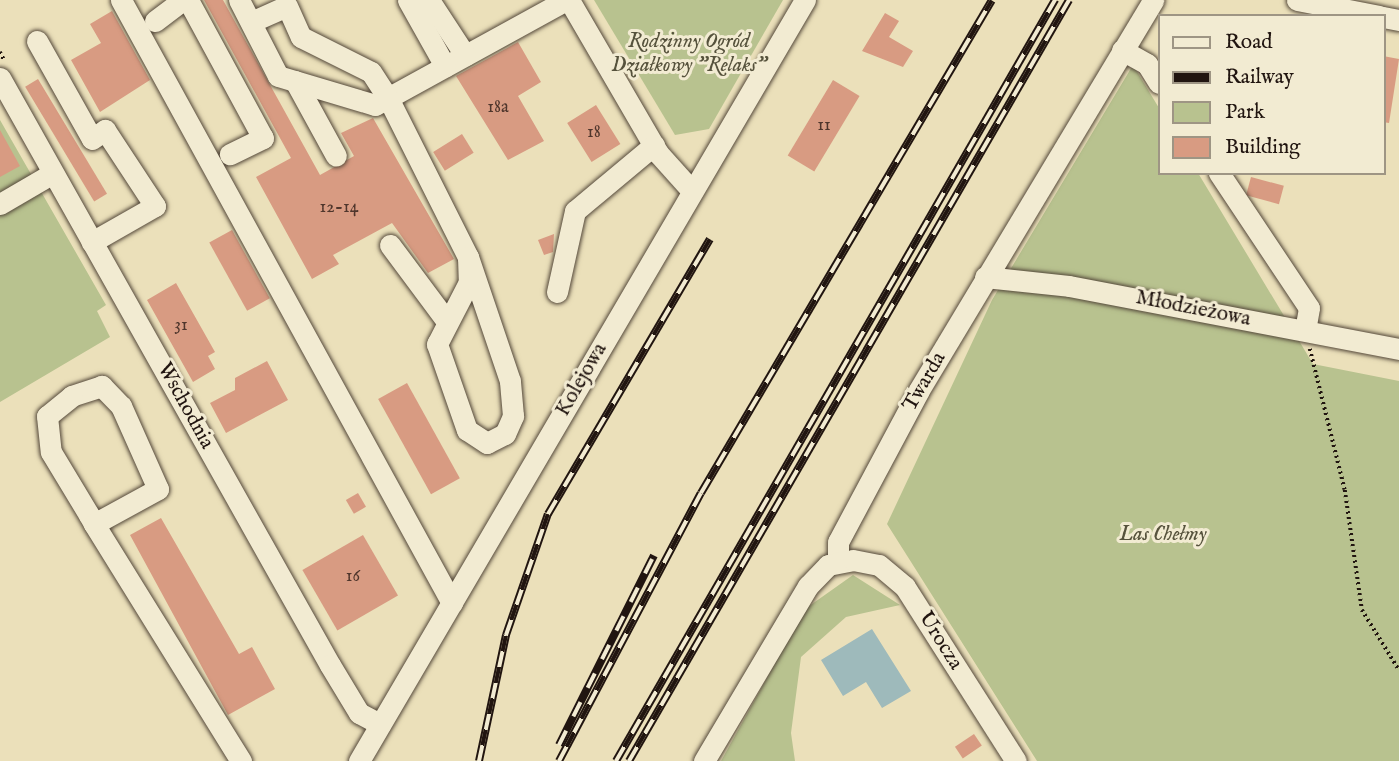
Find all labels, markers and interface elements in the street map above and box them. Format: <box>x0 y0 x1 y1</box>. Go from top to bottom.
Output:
legend <box>1158 14 1385 175</box>
park label: Rodzinny Ogród Działkowy "Relaks" <box>611 29 767 79</box>
text: Road <box>1225 29 1272 56</box>
text: Railway <box>1225 64 1294 91</box>
house number: 18a <box>487 97 509 119</box>
text: Park <box>1225 99 1265 126</box>
house number: 11 <box>817 115 831 137</box>
house number: 18 <box>587 122 601 144</box>
text: Building <box>1225 134 1300 161</box>
house number: 12-14 <box>319 197 359 219</box>
street label: Młodzieżowa <box>1133 286 1253 332</box>
house number: 31 <box>174 315 188 337</box>
street label: Kolejowa <box>551 339 613 421</box>
street label: Twarda <box>898 348 952 416</box>
street label: Wschodnia <box>151 358 219 454</box>
park label: Las Chełmy <box>1120 522 1206 548</box>
house number: 16 <box>346 566 360 588</box>
street label: Urocza <box>912 607 968 675</box>

